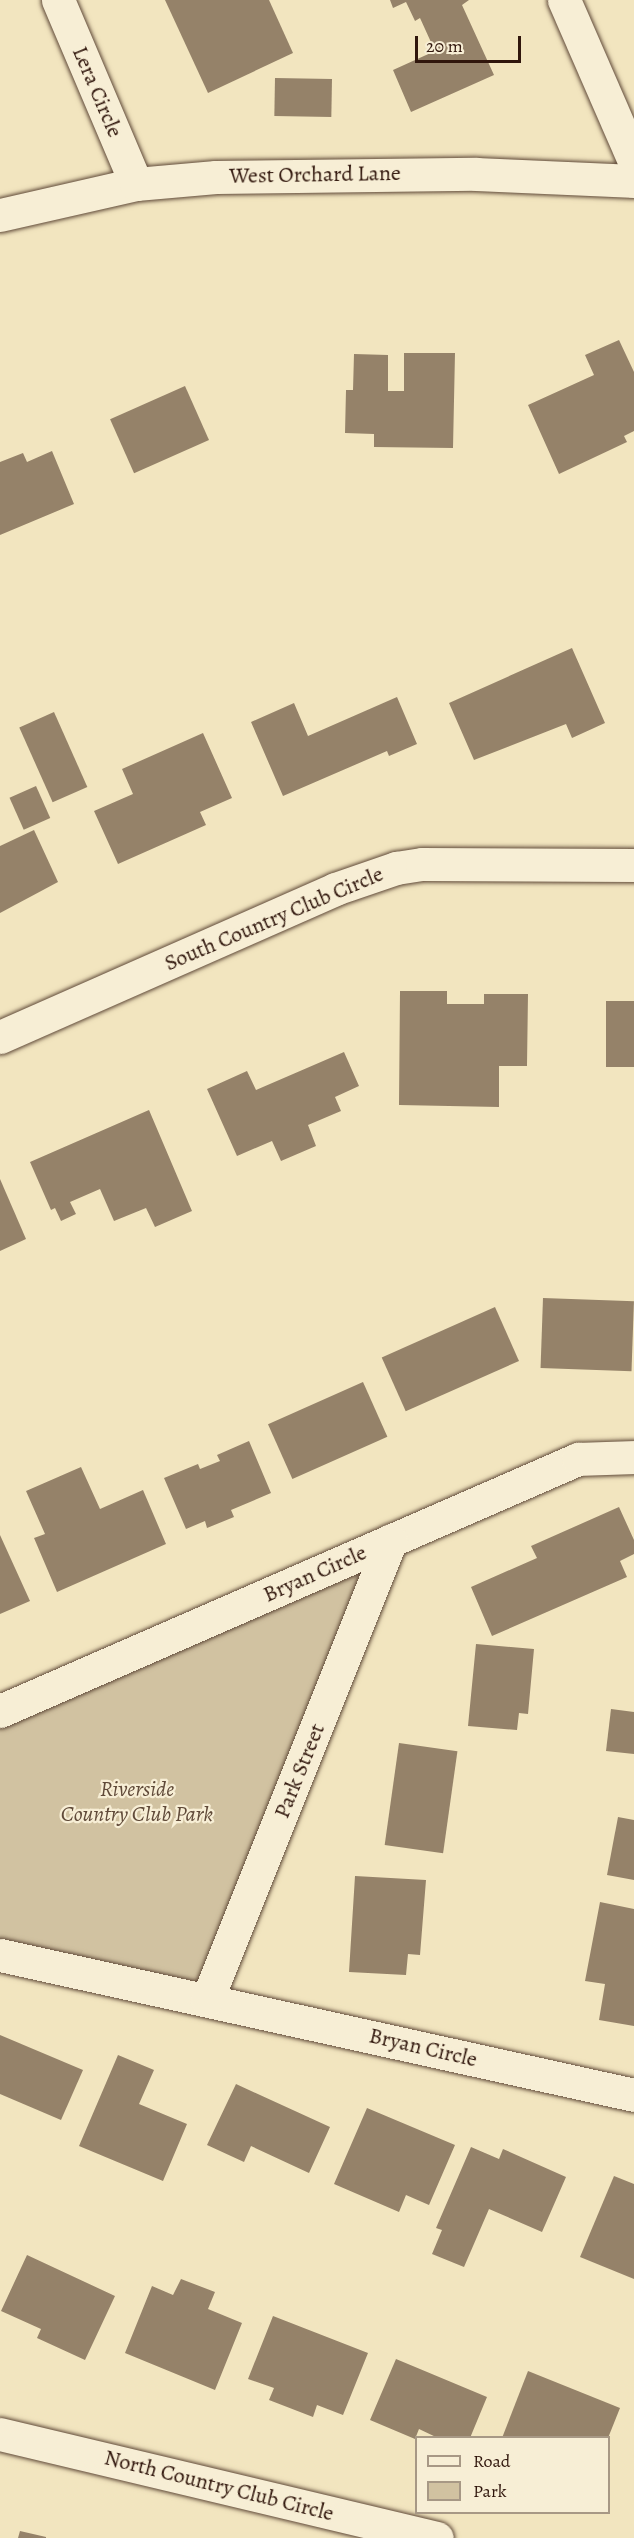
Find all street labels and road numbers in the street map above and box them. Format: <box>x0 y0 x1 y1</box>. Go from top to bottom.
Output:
street label: Lera Circle <box>66 43 128 141</box>
street label: West Orchard Lane <box>229 160 401 190</box>
street label: South Country Club Circle <box>161 861 387 977</box>
street label: Bryan Circle <box>259 1540 371 1608</box>
street label: Park Street <box>269 1720 331 1822</box>
street label: Bryan Circle <box>366 2023 480 2073</box>
street label: North Country Club Circle <box>102 2445 336 2527</box>

